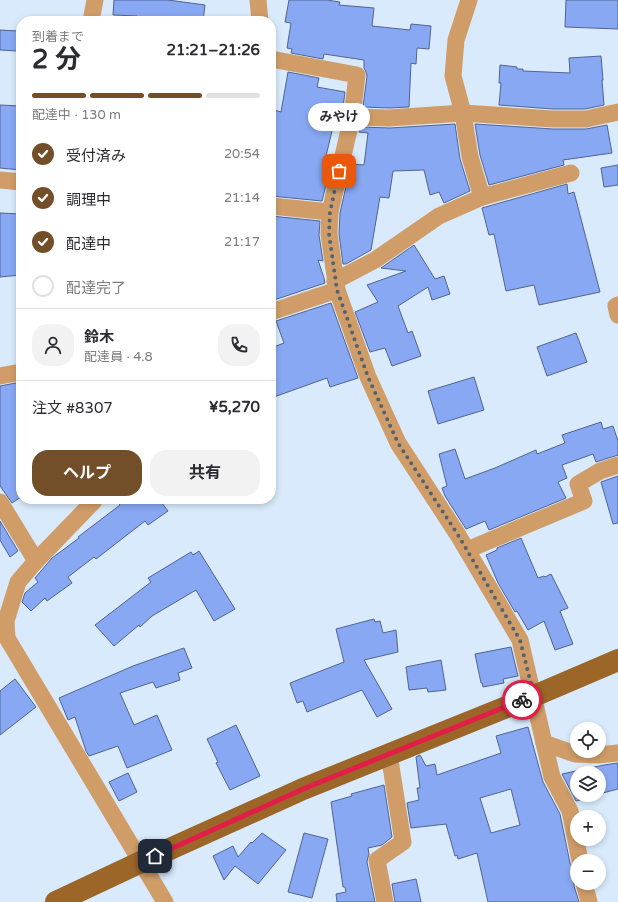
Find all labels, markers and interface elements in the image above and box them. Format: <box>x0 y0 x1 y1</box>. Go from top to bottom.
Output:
text: 到着まで <box>32 29 84 45</box>
text: 21:21–21:26 <box>167 41 260 59</box>
text: 2 分 <box>32 44 81 75</box>
callout: みやけ <box>308 103 370 131</box>
text: 配達中 · 130 m <box>32 107 121 123</box>
text: みやけ <box>319 109 359 125</box>
icon: check <box>32 143 54 165</box>
text: 20:54 <box>224 146 260 162</box>
text: 受付済み <box>66 147 126 165</box>
pin <box>322 154 356 188</box>
icon: bag <box>328 160 350 182</box>
icon: check <box>32 187 54 209</box>
text: 21:14 <box>224 190 260 206</box>
text: 調理中 <box>66 191 111 209</box>
icon: check <box>32 231 54 253</box>
text: 21:17 <box>224 234 260 250</box>
text: 配達中 <box>66 235 111 253</box>
text: 配達完了 <box>66 279 126 297</box>
button: person <box>32 324 74 366</box>
button: phone <box>218 324 260 366</box>
text: 鈴木 <box>84 328 114 346</box>
text: 配達員 · 4.8 <box>84 349 153 365</box>
text: ¥5,270 <box>209 398 260 416</box>
text: 注文 #8307 <box>32 399 113 417</box>
button: ヘルプ <box>32 450 142 496</box>
button: 共有 <box>150 450 260 496</box>
courier <box>502 680 542 720</box>
icon: bike <box>511 689 533 711</box>
map controls <box>570 722 606 890</box>
button: locate <box>570 722 606 758</box>
button: layers <box>570 766 606 802</box>
button: + <box>570 810 606 846</box>
pin <box>138 839 172 873</box>
icon: home <box>144 845 166 867</box>
button: − <box>570 854 606 890</box>

